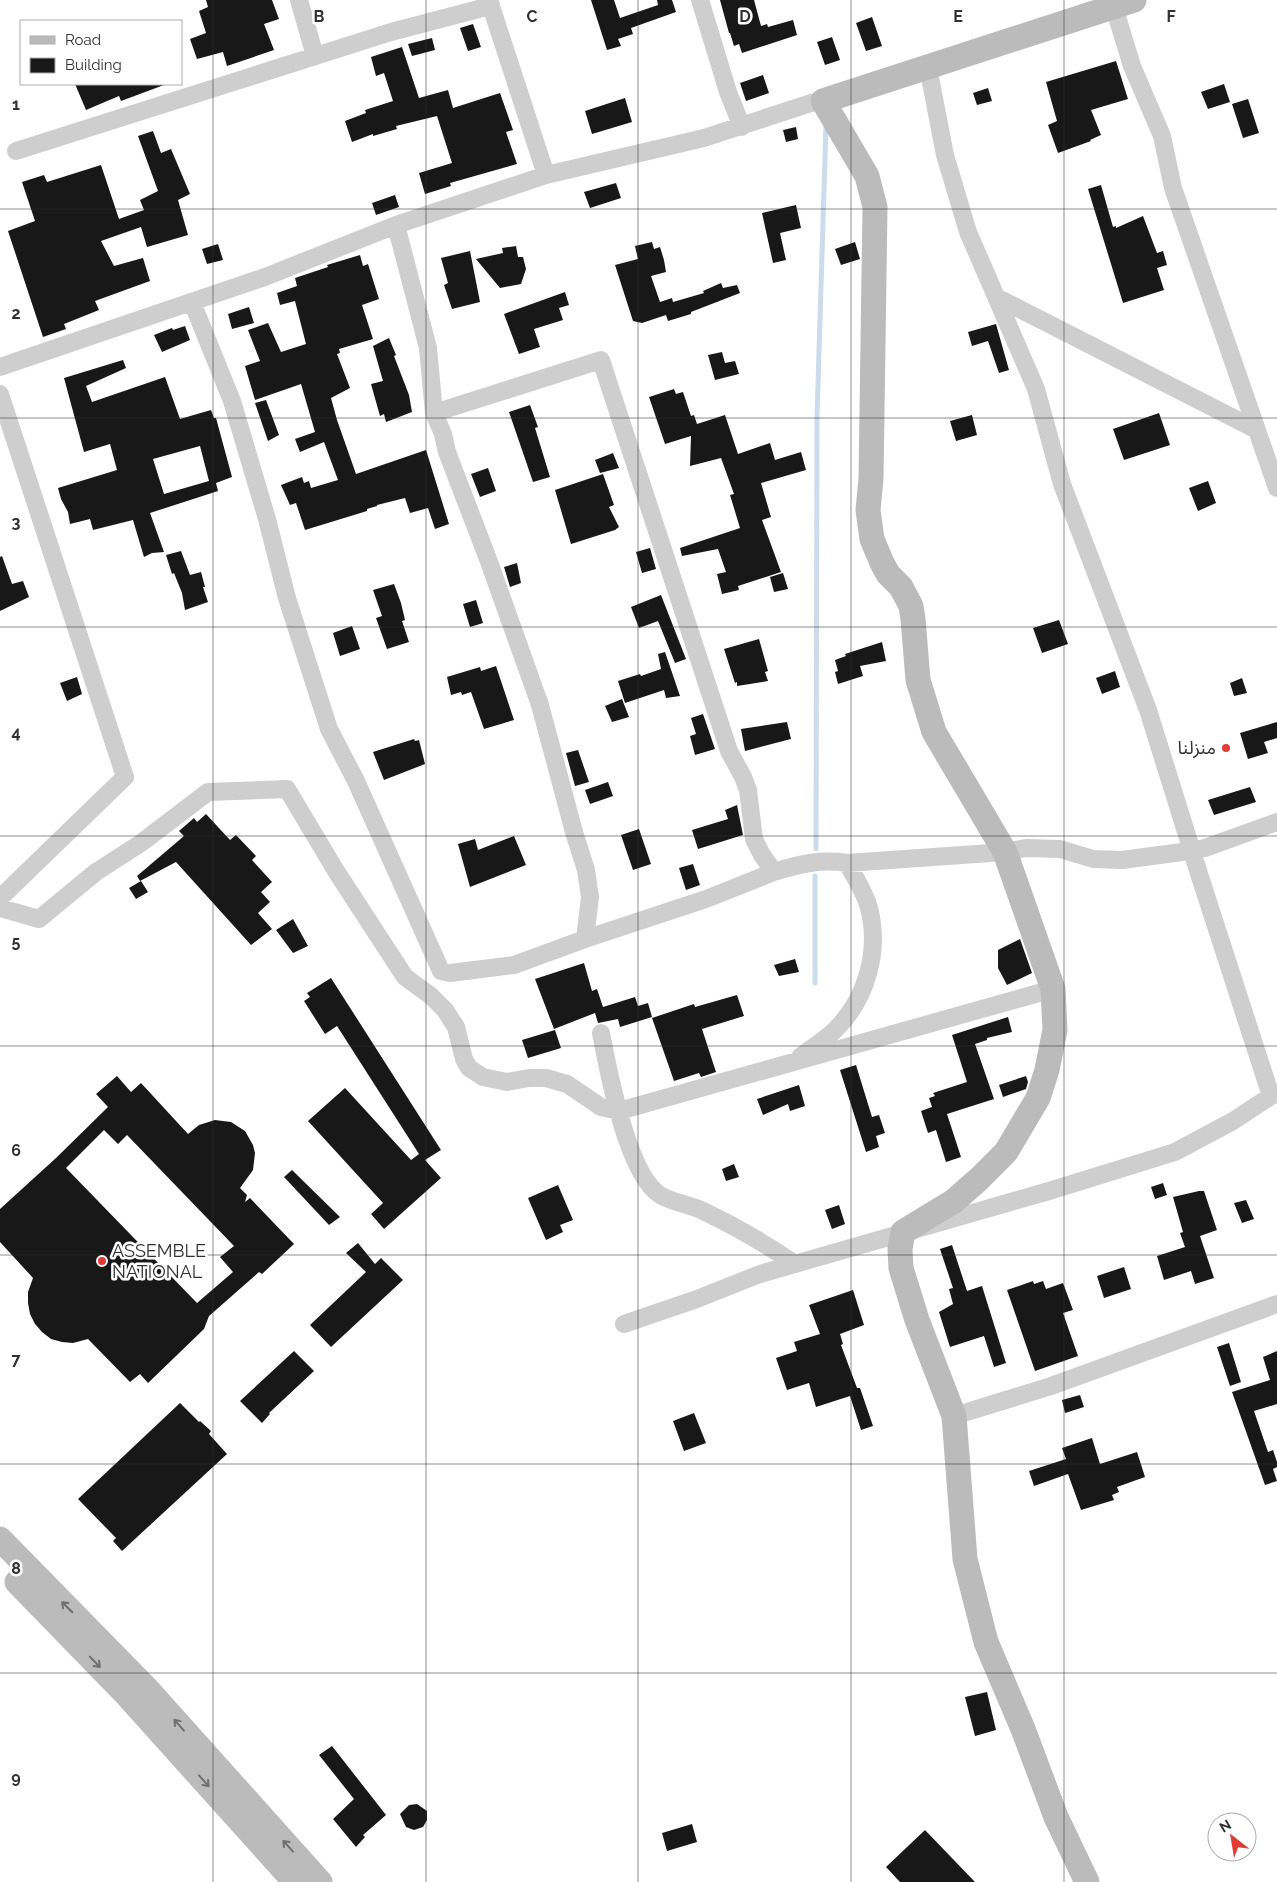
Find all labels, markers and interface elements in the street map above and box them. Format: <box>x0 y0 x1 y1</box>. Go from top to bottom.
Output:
text: B <box>314 7 325 26</box>
text: C <box>527 7 538 26</box>
text: D <box>739 7 751 26</box>
text: E <box>953 7 963 26</box>
text: F <box>1166 7 1176 26</box>
legend <box>20 20 182 85</box>
text: Road <box>65 31 101 49</box>
text: Building <box>65 56 122 74</box>
text: 1 <box>12 95 20 114</box>
text: 2 <box>11 304 21 323</box>
text: 3 <box>12 513 21 532</box>
text: 4 <box>11 723 21 742</box>
place label: منزلنا <box>1178 737 1216 759</box>
marker: منزلنا <box>1220 742 1232 754</box>
text: 5 <box>12 932 21 951</box>
text: 6 <box>11 1141 21 1160</box>
place label: ASSEMBLE NATIONAL <box>112 1240 206 1282</box>
marker: ASSEMBLE NATIONAL <box>96 1255 108 1267</box>
text: 7 <box>12 1350 21 1369</box>
text: 8 <box>11 1559 21 1578</box>
one-way arrow <box>61 1601 73 1614</box>
one-way arrow <box>89 1655 101 1668</box>
one-way arrow <box>173 1718 185 1731</box>
text: 9 <box>11 1768 21 1787</box>
one-way arrow <box>199 1775 210 1788</box>
north arrow <box>1207 1812 1257 1862</box>
text: N <box>1217 1816 1234 1835</box>
one-way arrow <box>282 1839 294 1852</box>

